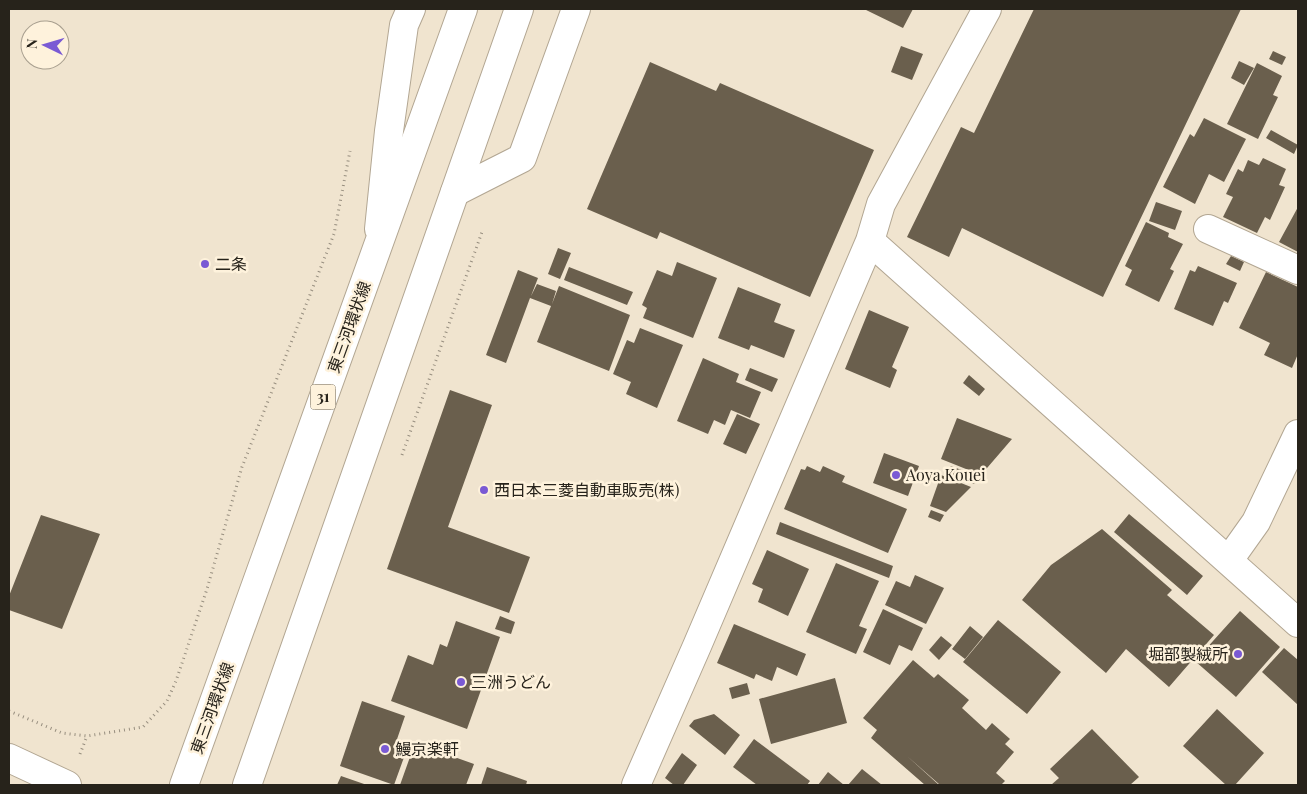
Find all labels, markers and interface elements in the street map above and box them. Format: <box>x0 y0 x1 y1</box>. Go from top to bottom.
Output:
north arrow <box>20 20 70 70</box>
text: N <box>22 38 41 50</box>
place label: 二条 <box>215 253 247 274</box>
marker: 二条 <box>199 258 211 270</box>
street label: 東三河環状線 <box>322 278 375 376</box>
road number: 31 <box>310 384 336 410</box>
place label: Aoya Kouei <box>905 464 986 485</box>
marker: Aoya Kouei <box>890 469 902 481</box>
place label: 西日本三菱自動車販売(株) <box>494 479 679 500</box>
marker: 西日本三菱自動車販売(株) <box>478 484 490 496</box>
place label: 堀部製絨所 <box>1148 643 1228 664</box>
marker: 堀部製絨所 <box>1232 648 1244 660</box>
street label: 東三河環状線 <box>185 659 238 757</box>
place label: 三洲うどん <box>471 671 551 692</box>
marker: 三洲うどん <box>455 676 467 688</box>
place label: 鰻京楽軒 <box>395 738 459 759</box>
marker: 鰻京楽軒 <box>379 743 391 755</box>

